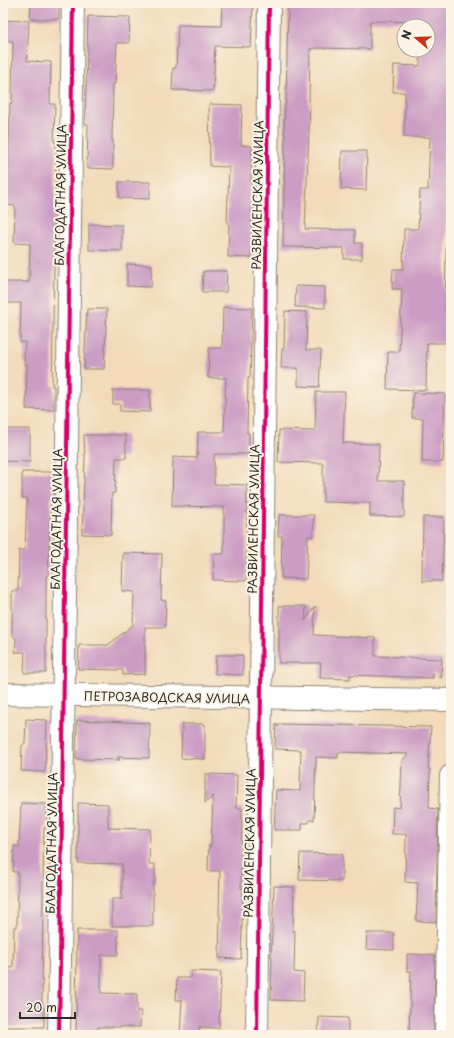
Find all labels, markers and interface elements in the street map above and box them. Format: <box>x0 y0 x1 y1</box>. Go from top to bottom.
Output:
north arrow <box>396 18 436 58</box>
text: N <box>397 27 416 41</box>
street label: РАЗВИЛЕНСКАЯ УЛИЦА <box>247 120 267 270</box>
street label: БЛАГОДАТНАЯ УЛИЦА <box>50 124 70 266</box>
street label: РАЗВИЛЕНСКАЯ УЛИЦА <box>243 444 263 594</box>
street label: БЛАГОДАТНАЯ УЛИЦА <box>46 448 66 590</box>
street label: ПЕТРОЗАВОДСКАЯ УЛИЦА <box>84 687 250 707</box>
street label: РАЗВИЛЕНСКАЯ УЛИЦА <box>239 768 259 918</box>
street label: БЛАГОДАТНАЯ УЛИЦА <box>41 772 61 914</box>
scale bar <box>20 994 75 1020</box>
text: 20 m <box>26 998 57 1016</box>

